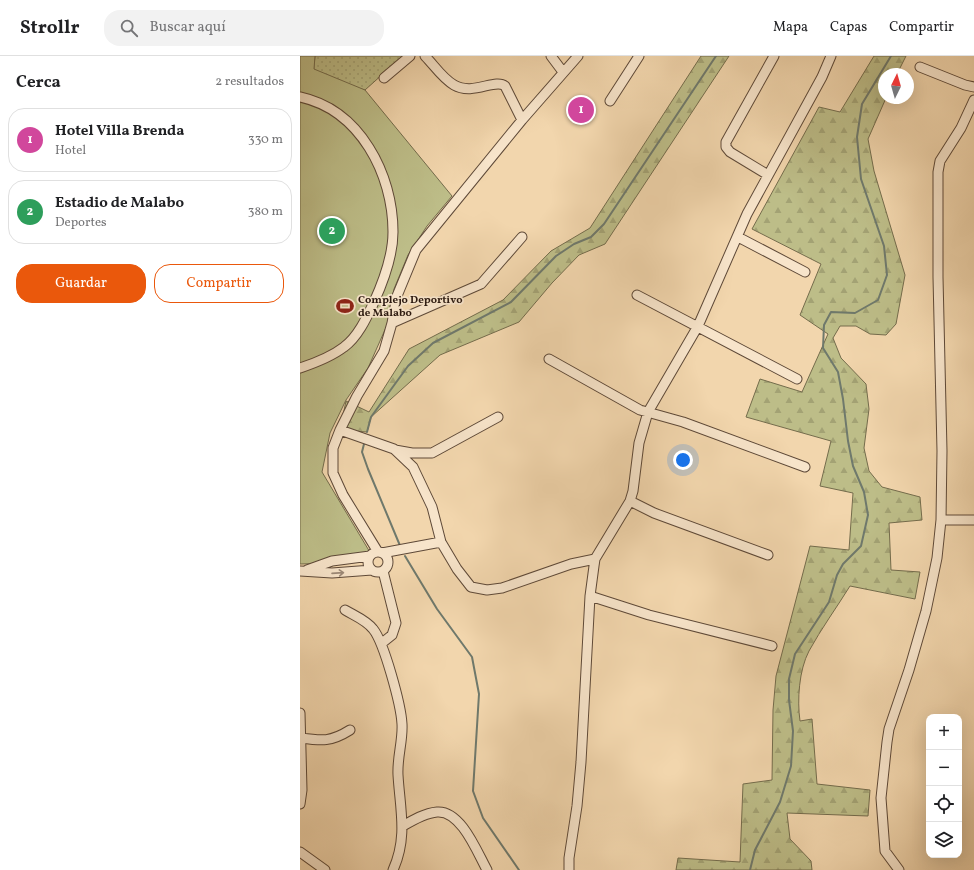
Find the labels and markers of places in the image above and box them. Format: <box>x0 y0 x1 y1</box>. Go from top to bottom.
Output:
pin: 1 <box>568 95 594 125</box>
pin: 2 <box>319 216 345 246</box>
place label: Complejo Deportivo de Malabo <box>358 293 462 321</box>
sports icon: Complejo Deportivo de Malabo <box>335 296 355 316</box>

